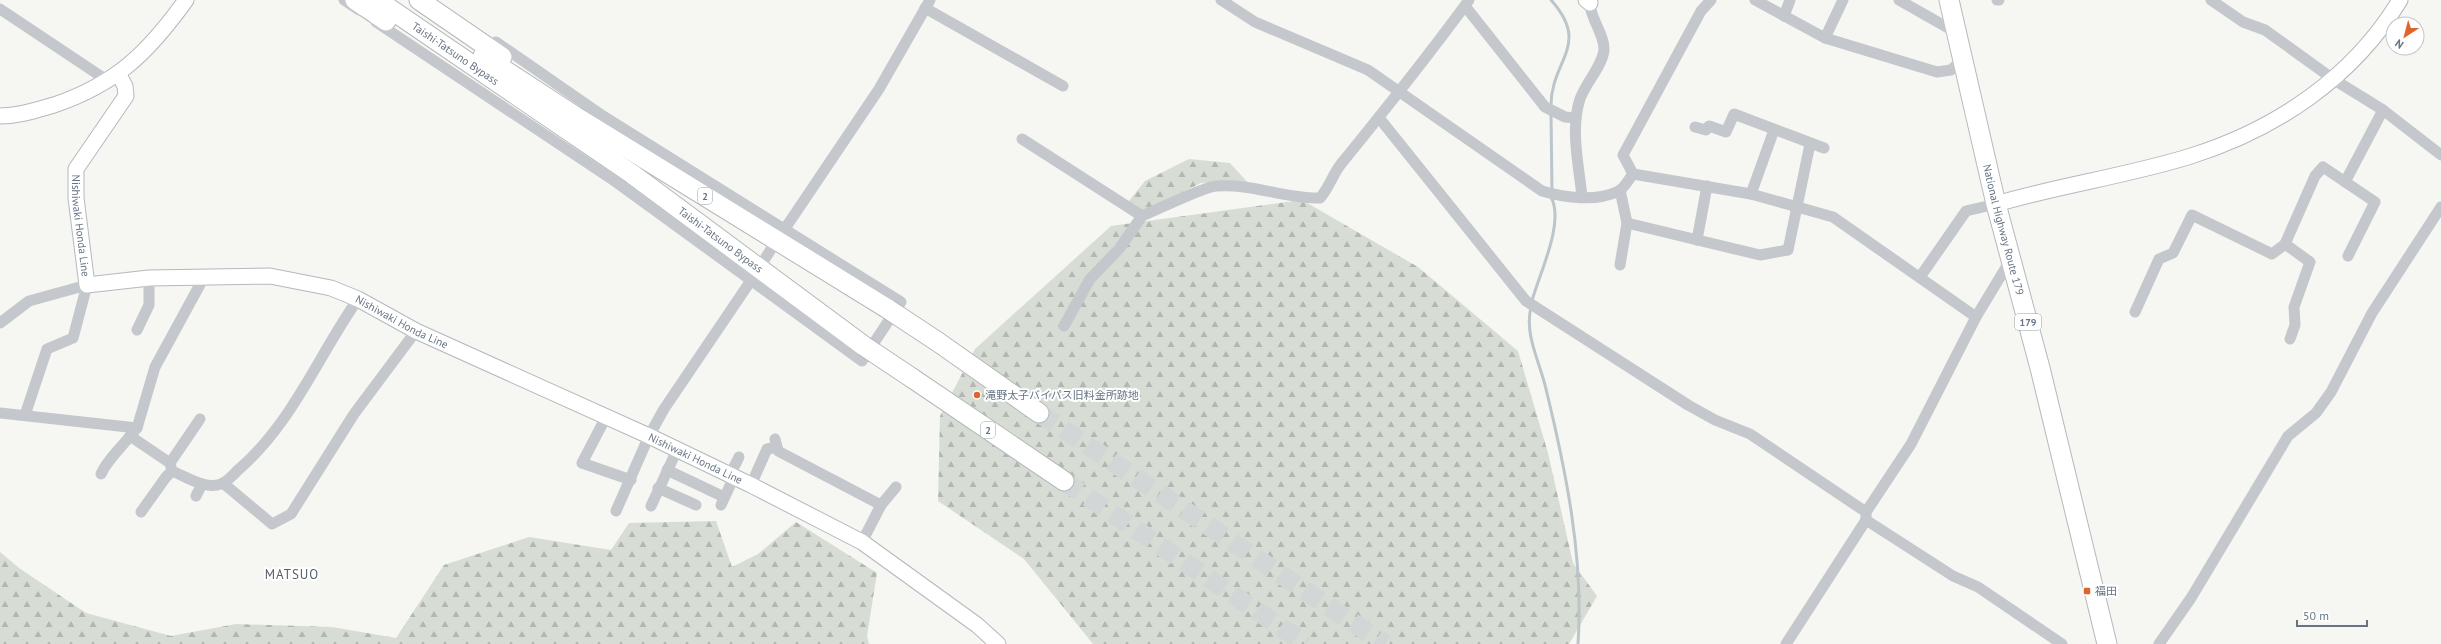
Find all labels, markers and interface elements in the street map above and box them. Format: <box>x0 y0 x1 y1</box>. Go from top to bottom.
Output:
north arrow <box>2385 16 2425 56</box>
street label: Taishi-Tatsuno Bypass <box>409 19 502 88</box>
text: N <box>2392 36 2406 52</box>
street label: National Highway Route 179 <box>1980 163 2027 297</box>
street label: Nishiwaki Honda Line <box>69 175 93 278</box>
road number: 2 <box>698 188 712 204</box>
street label: Taishi-Tatsuno Bypass <box>675 204 766 276</box>
street label: Nishiwaki Honda Line <box>353 292 451 352</box>
road number: 179 <box>2015 314 2041 330</box>
place label: 滝野太子バイパス旧料金所跡地 <box>985 388 1139 402</box>
marker: 滝野太子バイパス旧料金所跡地 <box>972 390 982 400</box>
road number: 2 <box>981 422 995 438</box>
street label: Nishiwaki Honda Line <box>646 430 745 487</box>
district label: MATSUO <box>265 566 319 583</box>
place label: 福田 <box>2095 584 2117 598</box>
marker: 福田 <box>2082 586 2092 596</box>
scale bar <box>2297 602 2367 628</box>
text: 50 m <box>2303 608 2329 623</box>

